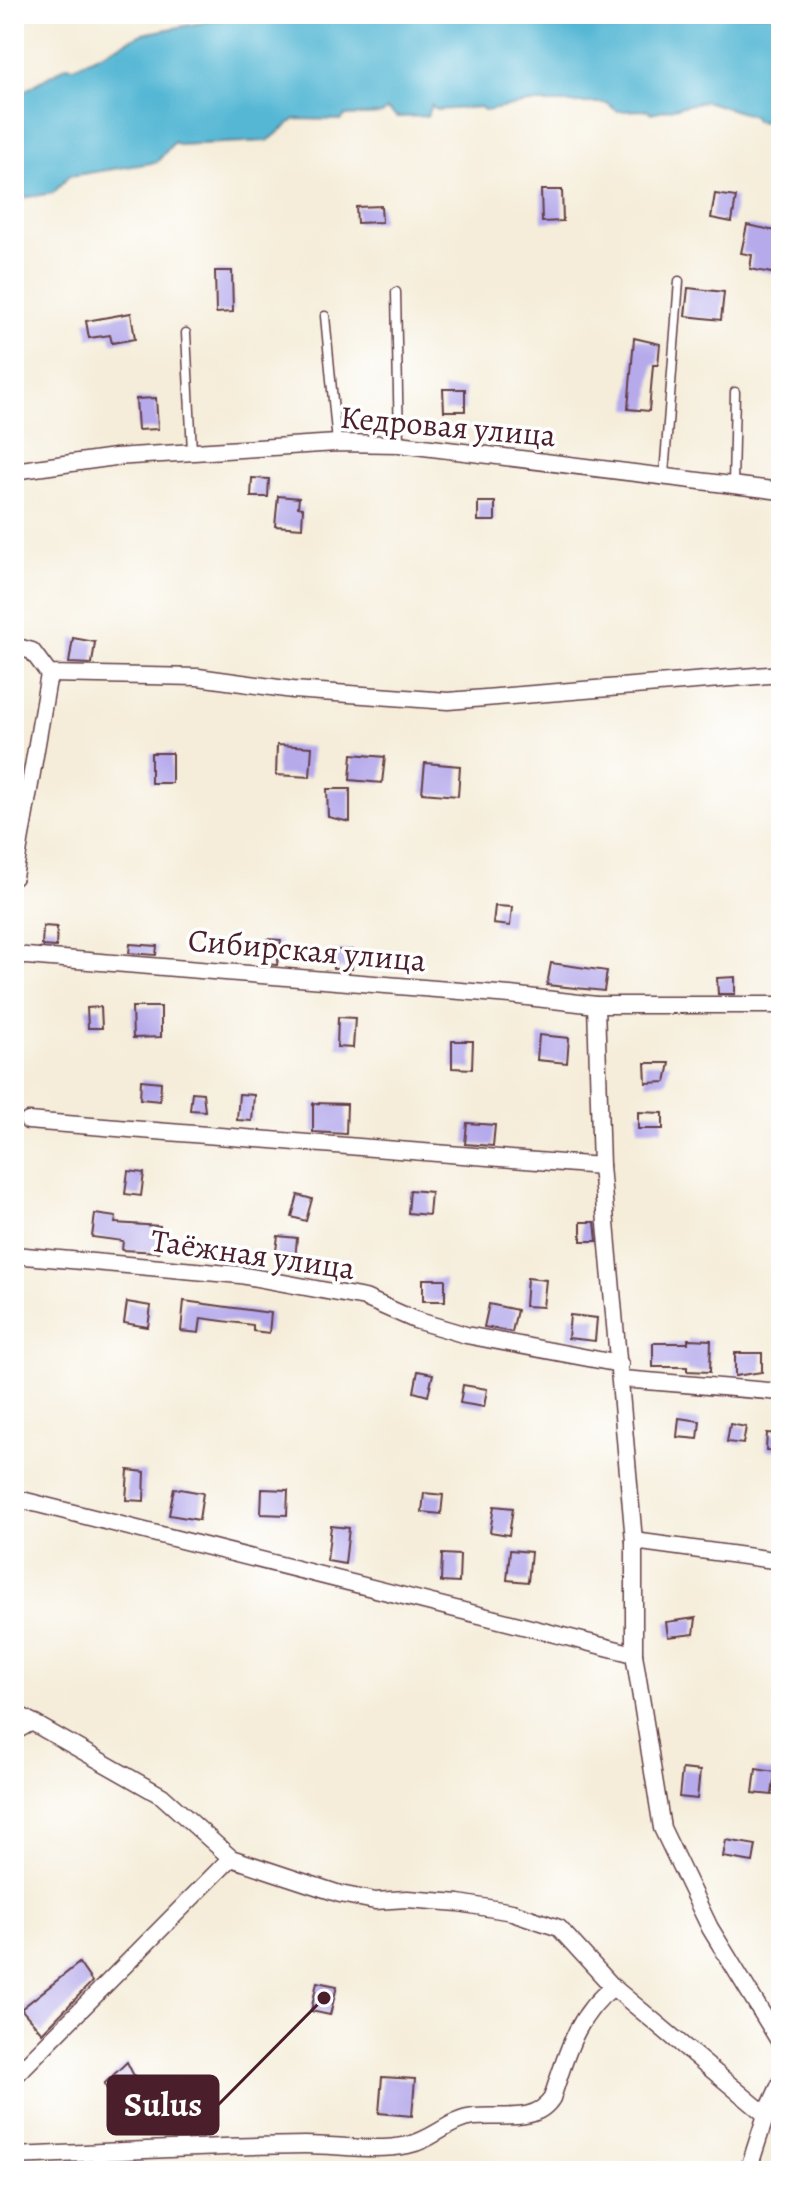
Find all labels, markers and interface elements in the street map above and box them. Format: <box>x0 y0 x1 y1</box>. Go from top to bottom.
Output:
street label: Кедровая улица <box>338 395 558 457</box>
street label: Сибирская улица <box>186 918 428 982</box>
street label: Таёжная улица <box>148 1218 358 1290</box>
callout: Sulus <box>108 2076 218 2134</box>
text: Sulus <box>124 2081 202 2128</box>

